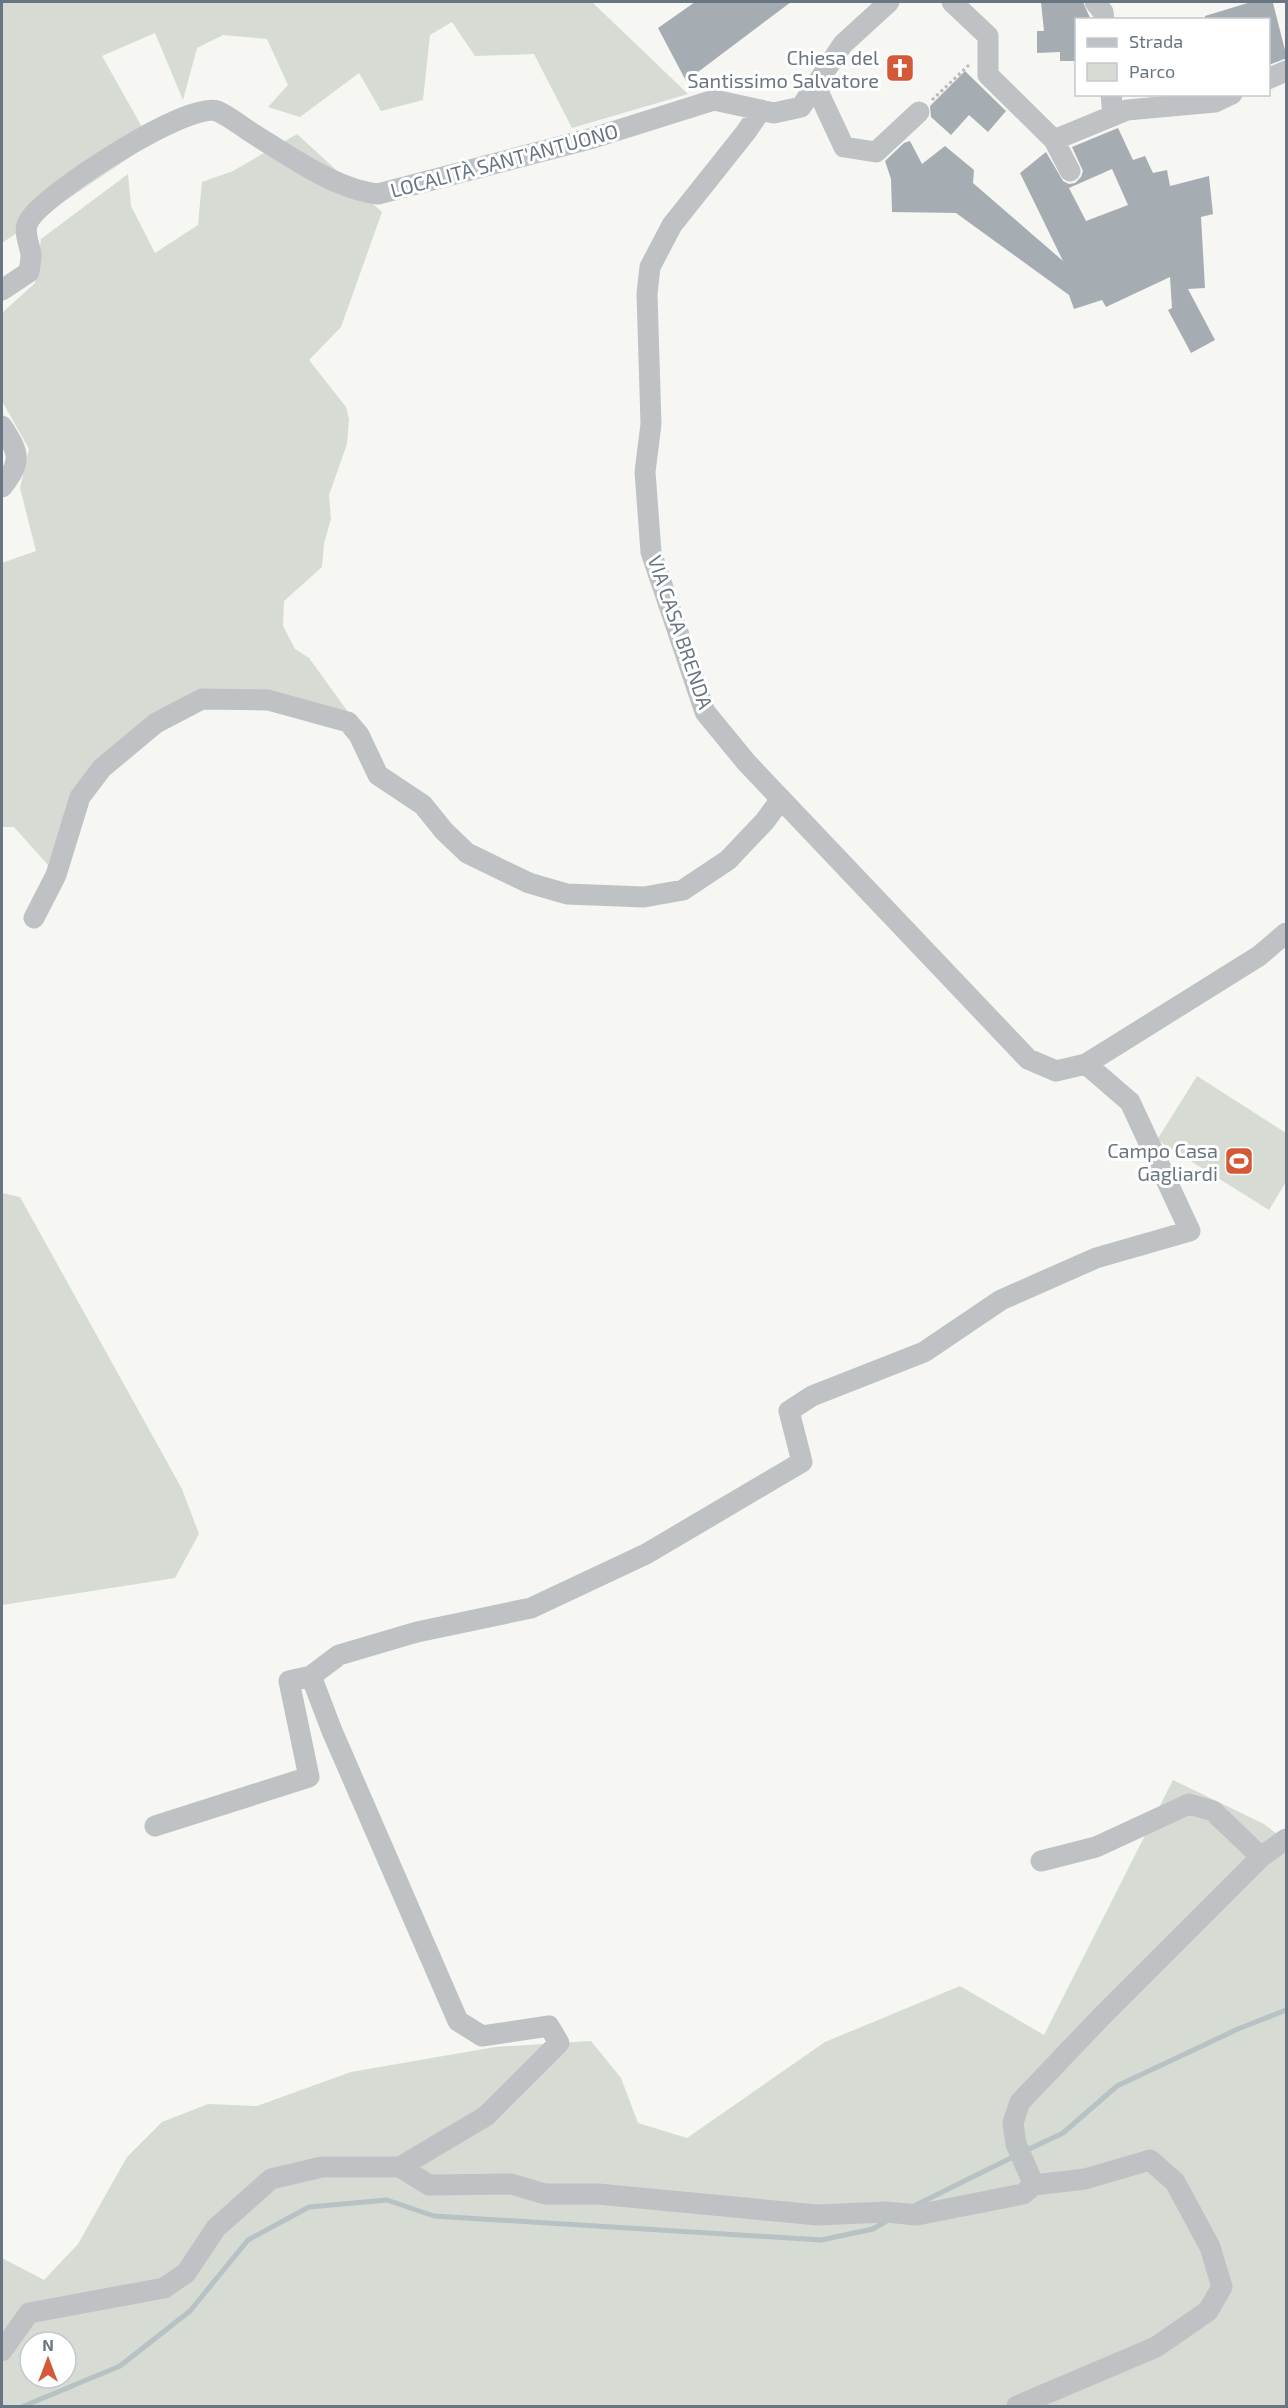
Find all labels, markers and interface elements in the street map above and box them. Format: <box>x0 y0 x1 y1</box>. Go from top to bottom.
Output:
legend <box>1075 18 1270 96</box>
text: Strada <box>1129 30 1183 52</box>
place label: Chiesa del Santissimo Salvatore <box>687 45 879 92</box>
church icon: Chiesa del Santissimo Salvatore <box>884 52 916 84</box>
text: Parco <box>1129 60 1175 82</box>
street label: LOCALITÀ SANT'ANTUONO <box>388 118 620 202</box>
street label: VIA CASA BRENDA <box>643 552 719 713</box>
place label: Campo Casa Gagliardi <box>1107 1138 1218 1185</box>
sports icon: Campo Casa Gagliardi <box>1223 1145 1255 1177</box>
north arrow <box>18 2330 78 2390</box>
text: N <box>42 2335 54 2354</box>

